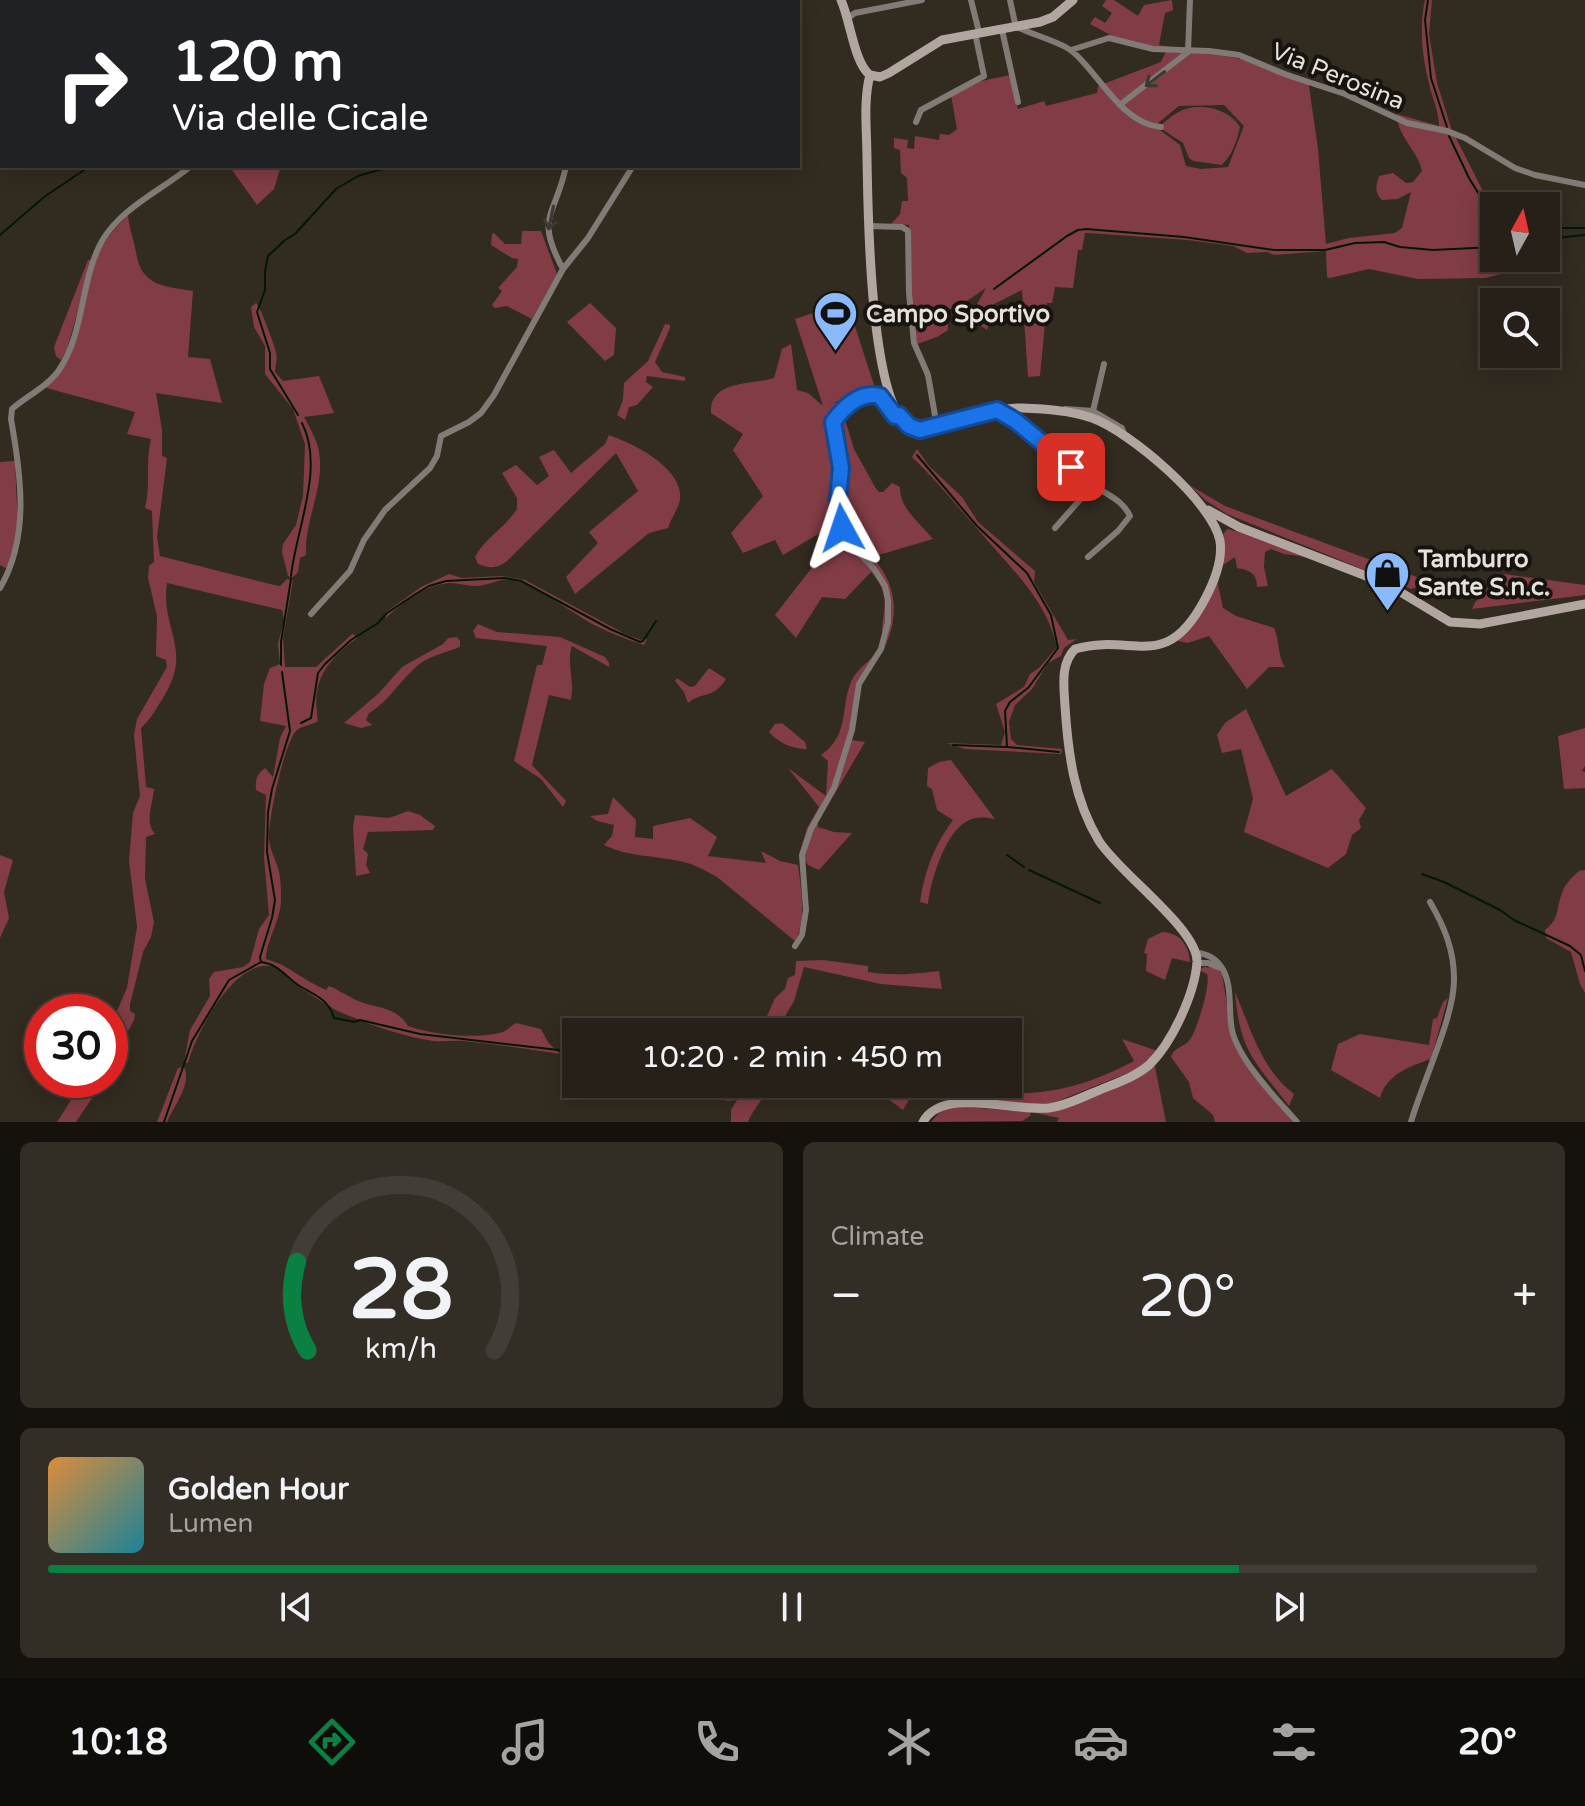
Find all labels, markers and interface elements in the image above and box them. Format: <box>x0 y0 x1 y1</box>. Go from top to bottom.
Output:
text: 120 m <box>172 29 343 96</box>
icon: right <box>40 32 144 136</box>
street label: Via Perosina <box>1267 37 1408 116</box>
one-way arrow <box>1145 70 1166 87</box>
text: Via delle Cicale <box>172 97 429 140</box>
north arrow <box>1480 192 1560 272</box>
map controls <box>1480 192 1560 368</box>
one-way arrow <box>542 205 557 231</box>
button: search <box>1480 288 1560 368</box>
sports icon: Campo Sportivo <box>811 290 859 353</box>
place label: Campo Sportivo <box>866 300 1050 329</box>
pin <box>1037 433 1105 501</box>
icon: arrive <box>1049 445 1093 489</box>
position arrow <box>800 486 884 570</box>
place label: Tamburro Sante S.n.c. <box>1417 545 1550 602</box>
shop icon: Tamburro Sante S.n.c. <box>1363 549 1411 612</box>
speed limit sign: 30 <box>24 994 128 1098</box>
text: 10:20 · 2 min · 450 m <box>641 1039 943 1076</box>
text: Climate <box>831 1221 924 1252</box>
text: 28 <box>349 1241 453 1341</box>
text: 20° <box>1138 1261 1236 1333</box>
text: − <box>831 1270 862 1323</box>
text: + <box>1512 1270 1537 1323</box>
text: km/h <box>365 1332 437 1366</box>
text: Golden Hour <box>168 1471 349 1508</box>
text: Lumen <box>168 1508 253 1539</box>
icon: previous <box>274 1585 318 1629</box>
icon: pause <box>770 1585 814 1629</box>
icon: next <box>1267 1585 1311 1629</box>
icon: directions <box>304 1714 360 1770</box>
icon: music <box>497 1714 553 1770</box>
icon: phone <box>689 1714 745 1770</box>
icon: climate <box>881 1714 937 1770</box>
icon: car <box>1073 1714 1129 1770</box>
icon: filters <box>1266 1714 1322 1770</box>
text: 10:18 <box>68 1721 168 1764</box>
text: 20° <box>1458 1721 1517 1764</box>

